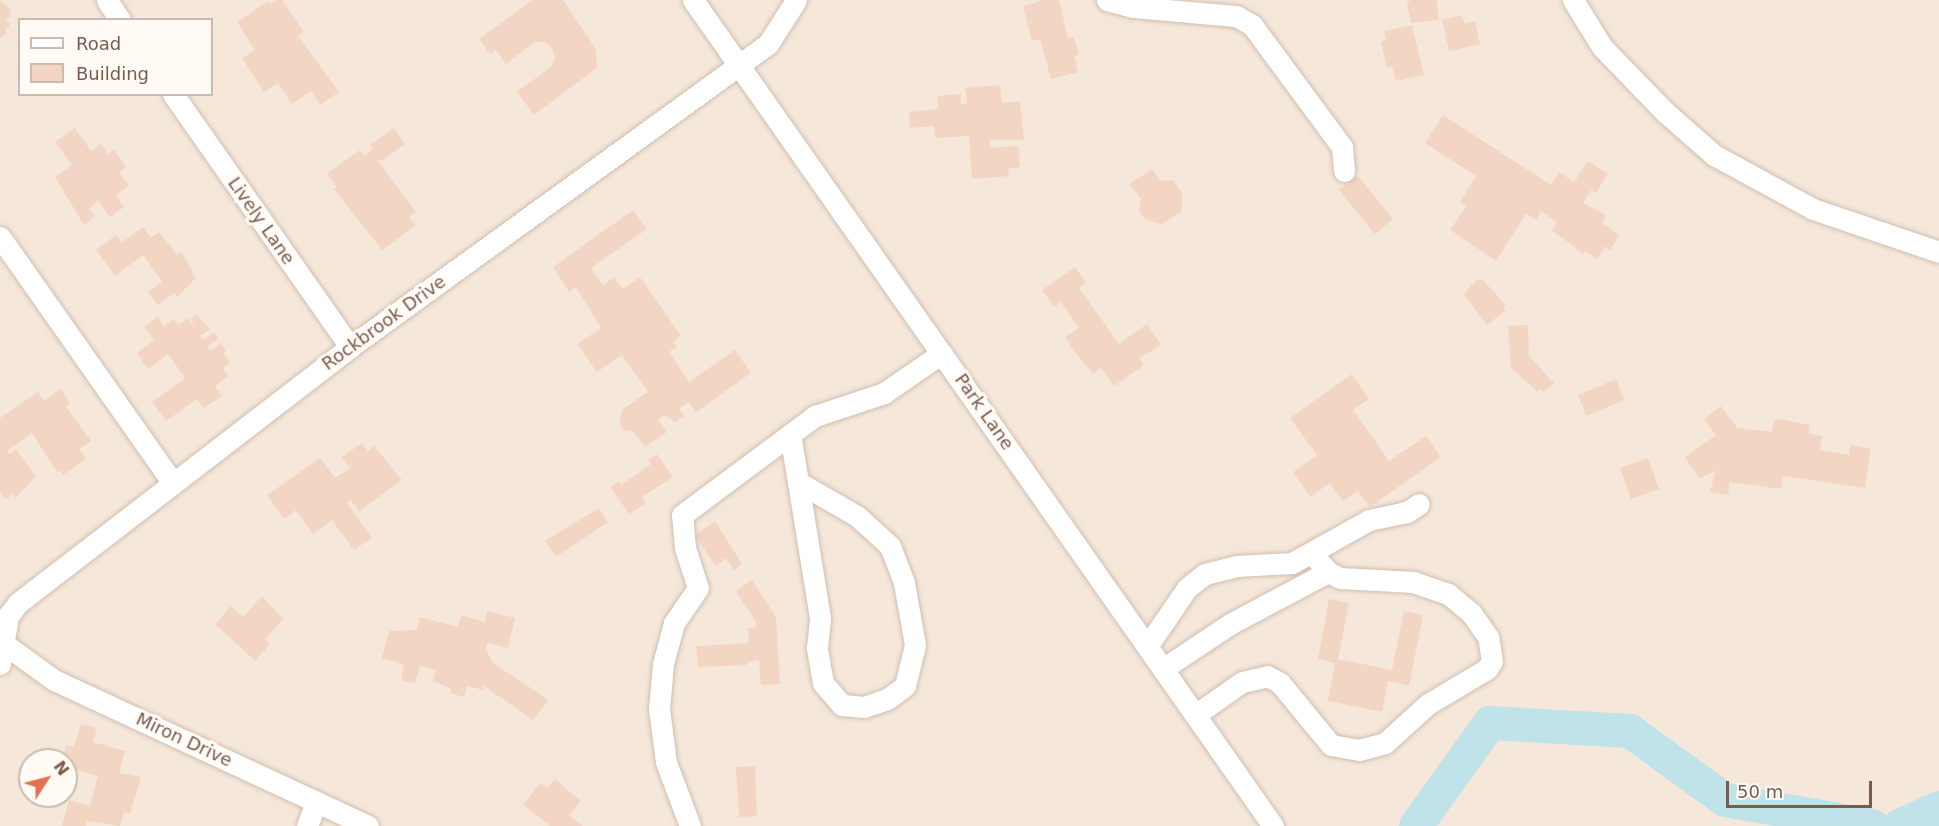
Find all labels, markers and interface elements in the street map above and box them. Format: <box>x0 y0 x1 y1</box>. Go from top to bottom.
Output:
legend <box>18 18 213 96</box>
text: Road <box>76 33 121 54</box>
text: Building <box>76 63 149 84</box>
street label: Lively Lane <box>223 173 299 269</box>
street label: Rockbrook Drive <box>318 271 450 375</box>
street label: Park Lane <box>950 370 1018 454</box>
street label: Miron Drive <box>132 708 236 772</box>
north arrow <box>18 748 78 808</box>
text: N <box>50 757 73 779</box>
scale bar <box>1729 769 1874 807</box>
text: 50 m <box>1737 781 1783 802</box>

